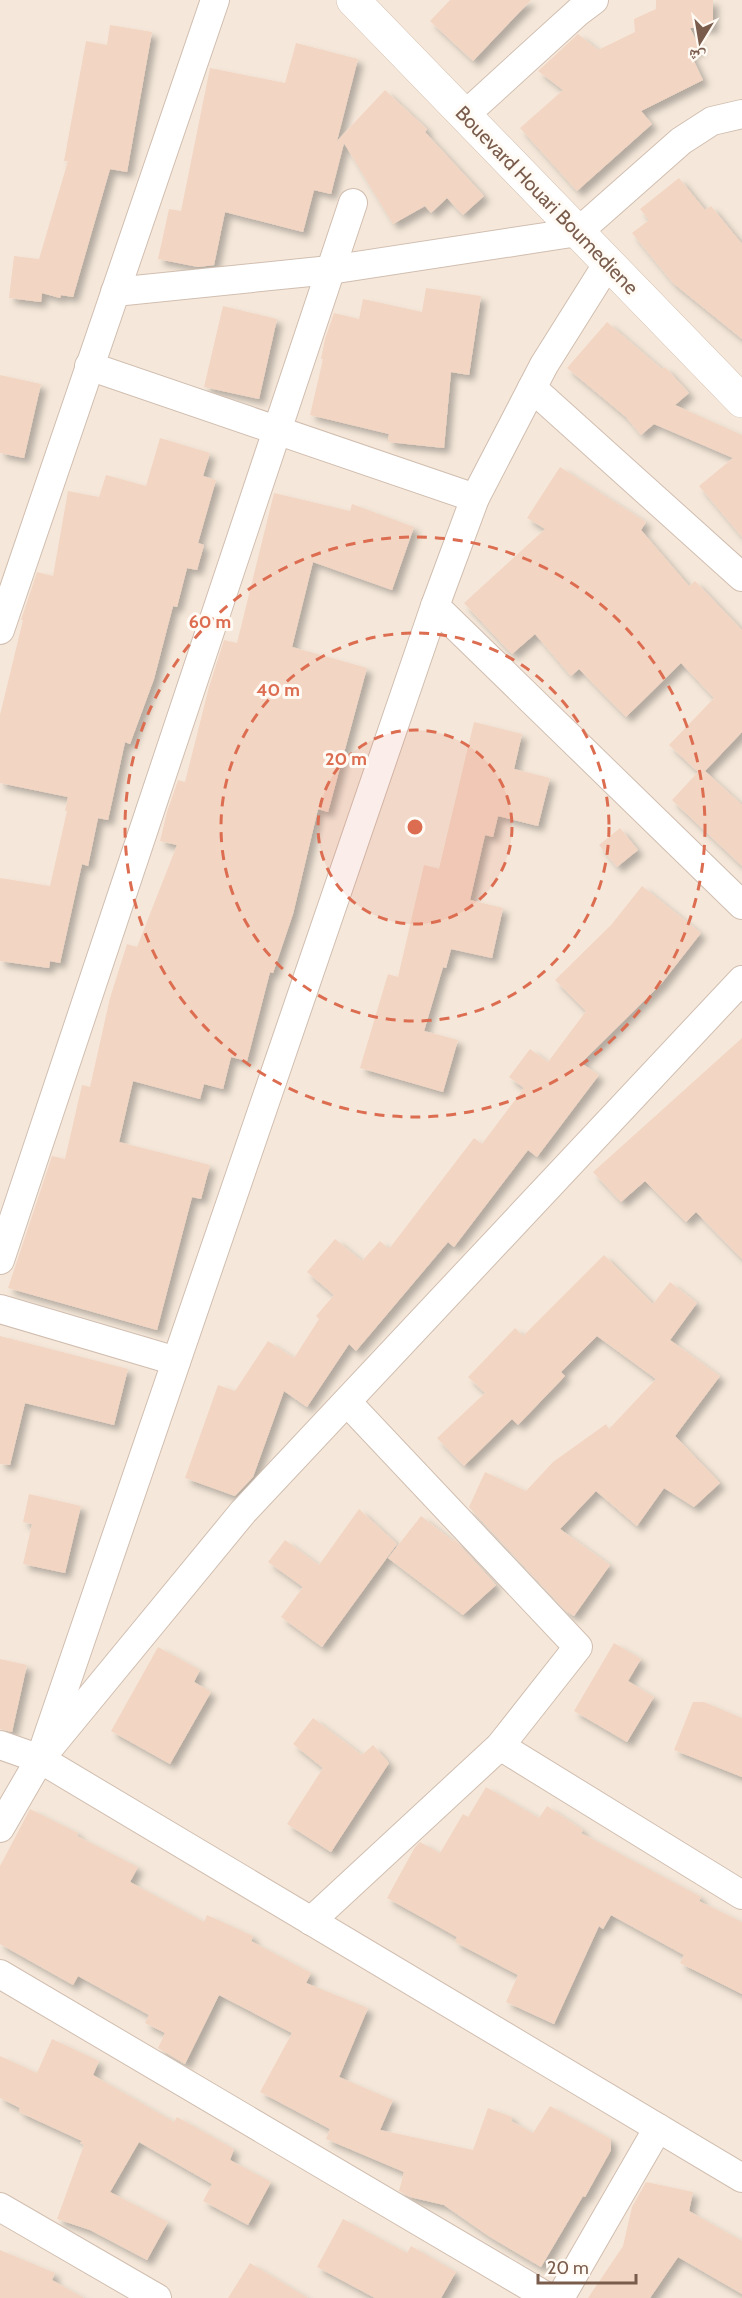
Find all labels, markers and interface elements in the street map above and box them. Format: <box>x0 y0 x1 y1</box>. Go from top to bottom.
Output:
north arrow <box>670 12 730 72</box>
text: ش <box>687 45 707 67</box>
street label: Bouevard Houari Boumediene <box>451 101 643 299</box>
text: 60 m <box>189 611 231 633</box>
text: 40 m <box>256 679 300 701</box>
text: 20 m <box>325 748 367 770</box>
centre of rings <box>405 817 425 837</box>
scale bar <box>538 2247 636 2285</box>
text: 20 m <box>547 2257 589 2279</box>

